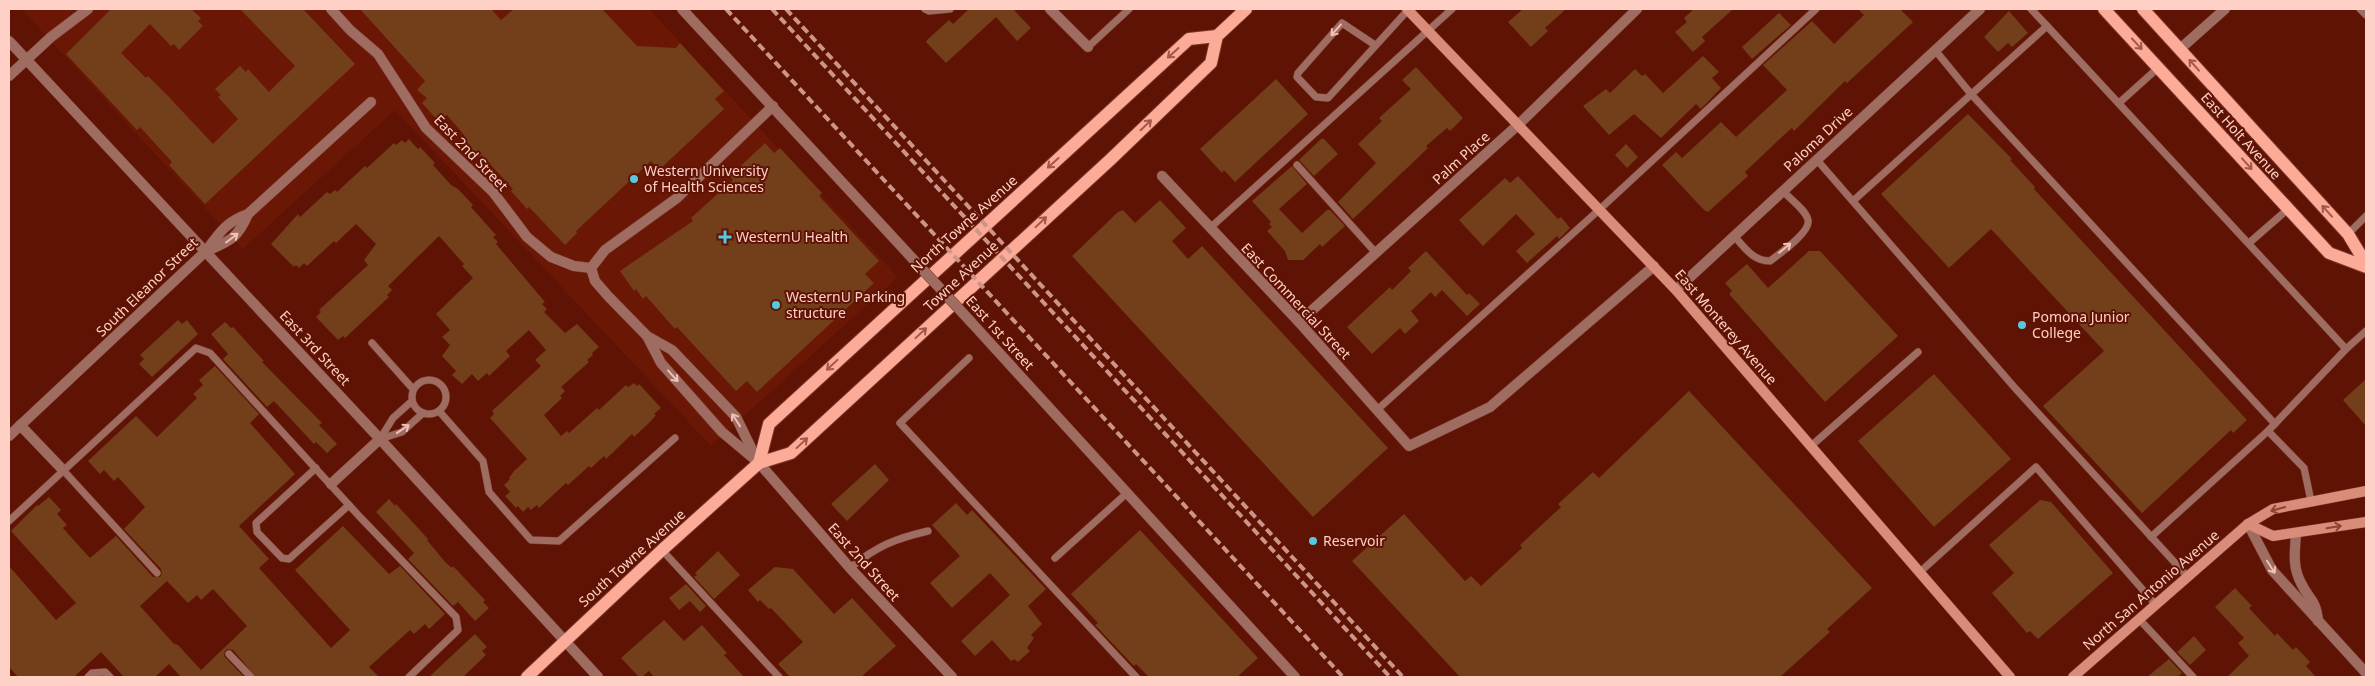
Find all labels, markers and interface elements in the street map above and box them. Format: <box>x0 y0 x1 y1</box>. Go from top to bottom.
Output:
one-way arrow <box>1330 24 1342 37</box>
one-way arrow <box>2131 38 2143 51</box>
one-way arrow <box>1167 47 1180 59</box>
one-way arrow <box>2189 58 2200 71</box>
street label: East Holt Avenue <box>2197 88 2286 183</box>
street label: Paloma Drive <box>1779 102 1856 175</box>
street label: East 2nd Street <box>430 110 513 195</box>
one-way arrow <box>1140 119 1152 132</box>
street label: Palm Place <box>1428 127 1494 189</box>
one-way arrow <box>1047 157 1060 169</box>
one-way arrow <box>2241 158 2253 171</box>
place label: Western University of Health Sciences <box>644 161 769 196</box>
street label: North Towne Avenue <box>907 172 1021 276</box>
marker: Western University of Health Sciences <box>628 173 640 185</box>
one-way arrow <box>2322 204 2333 217</box>
one-way arrow <box>1034 216 1047 228</box>
place label: WesternU Health <box>736 227 848 246</box>
marker: WesternU Health <box>718 230 732 244</box>
street label: South Eleanor Street <box>92 233 202 340</box>
one-way arrow <box>225 233 239 243</box>
street label: Towne Avenue <box>920 237 1002 315</box>
street label: East Commercial Street <box>1237 238 1355 363</box>
one-way arrow <box>1779 243 1792 254</box>
street label: East Monterey Avenue <box>1671 265 1782 388</box>
place label: WesternU Parking structure <box>786 287 905 322</box>
street label: East 1st Street <box>962 292 1039 374</box>
marker: WesternU Parking structure <box>770 299 782 311</box>
street label: East 3rd Street <box>276 306 355 389</box>
place label: Pomona Junior College <box>2032 307 2130 342</box>
marker: Pomona Junior College <box>2016 319 2028 331</box>
one-way arrow <box>915 327 928 338</box>
one-way arrow <box>826 359 839 371</box>
one-way arrow <box>667 370 679 383</box>
one-way arrow <box>731 413 741 427</box>
one-way arrow <box>396 424 410 434</box>
one-way arrow <box>796 437 808 449</box>
one-way arrow <box>2270 504 2286 514</box>
street label: South Towne Avenue <box>574 505 689 611</box>
street label: East 2nd Street <box>824 519 905 605</box>
one-way arrow <box>2326 522 2342 532</box>
street label: North San Antonio Avenue <box>2079 525 2223 654</box>
place label: Reservoir <box>1323 531 1385 550</box>
marker: Reservoir <box>1307 535 1319 547</box>
one-way arrow <box>2266 560 2277 574</box>

